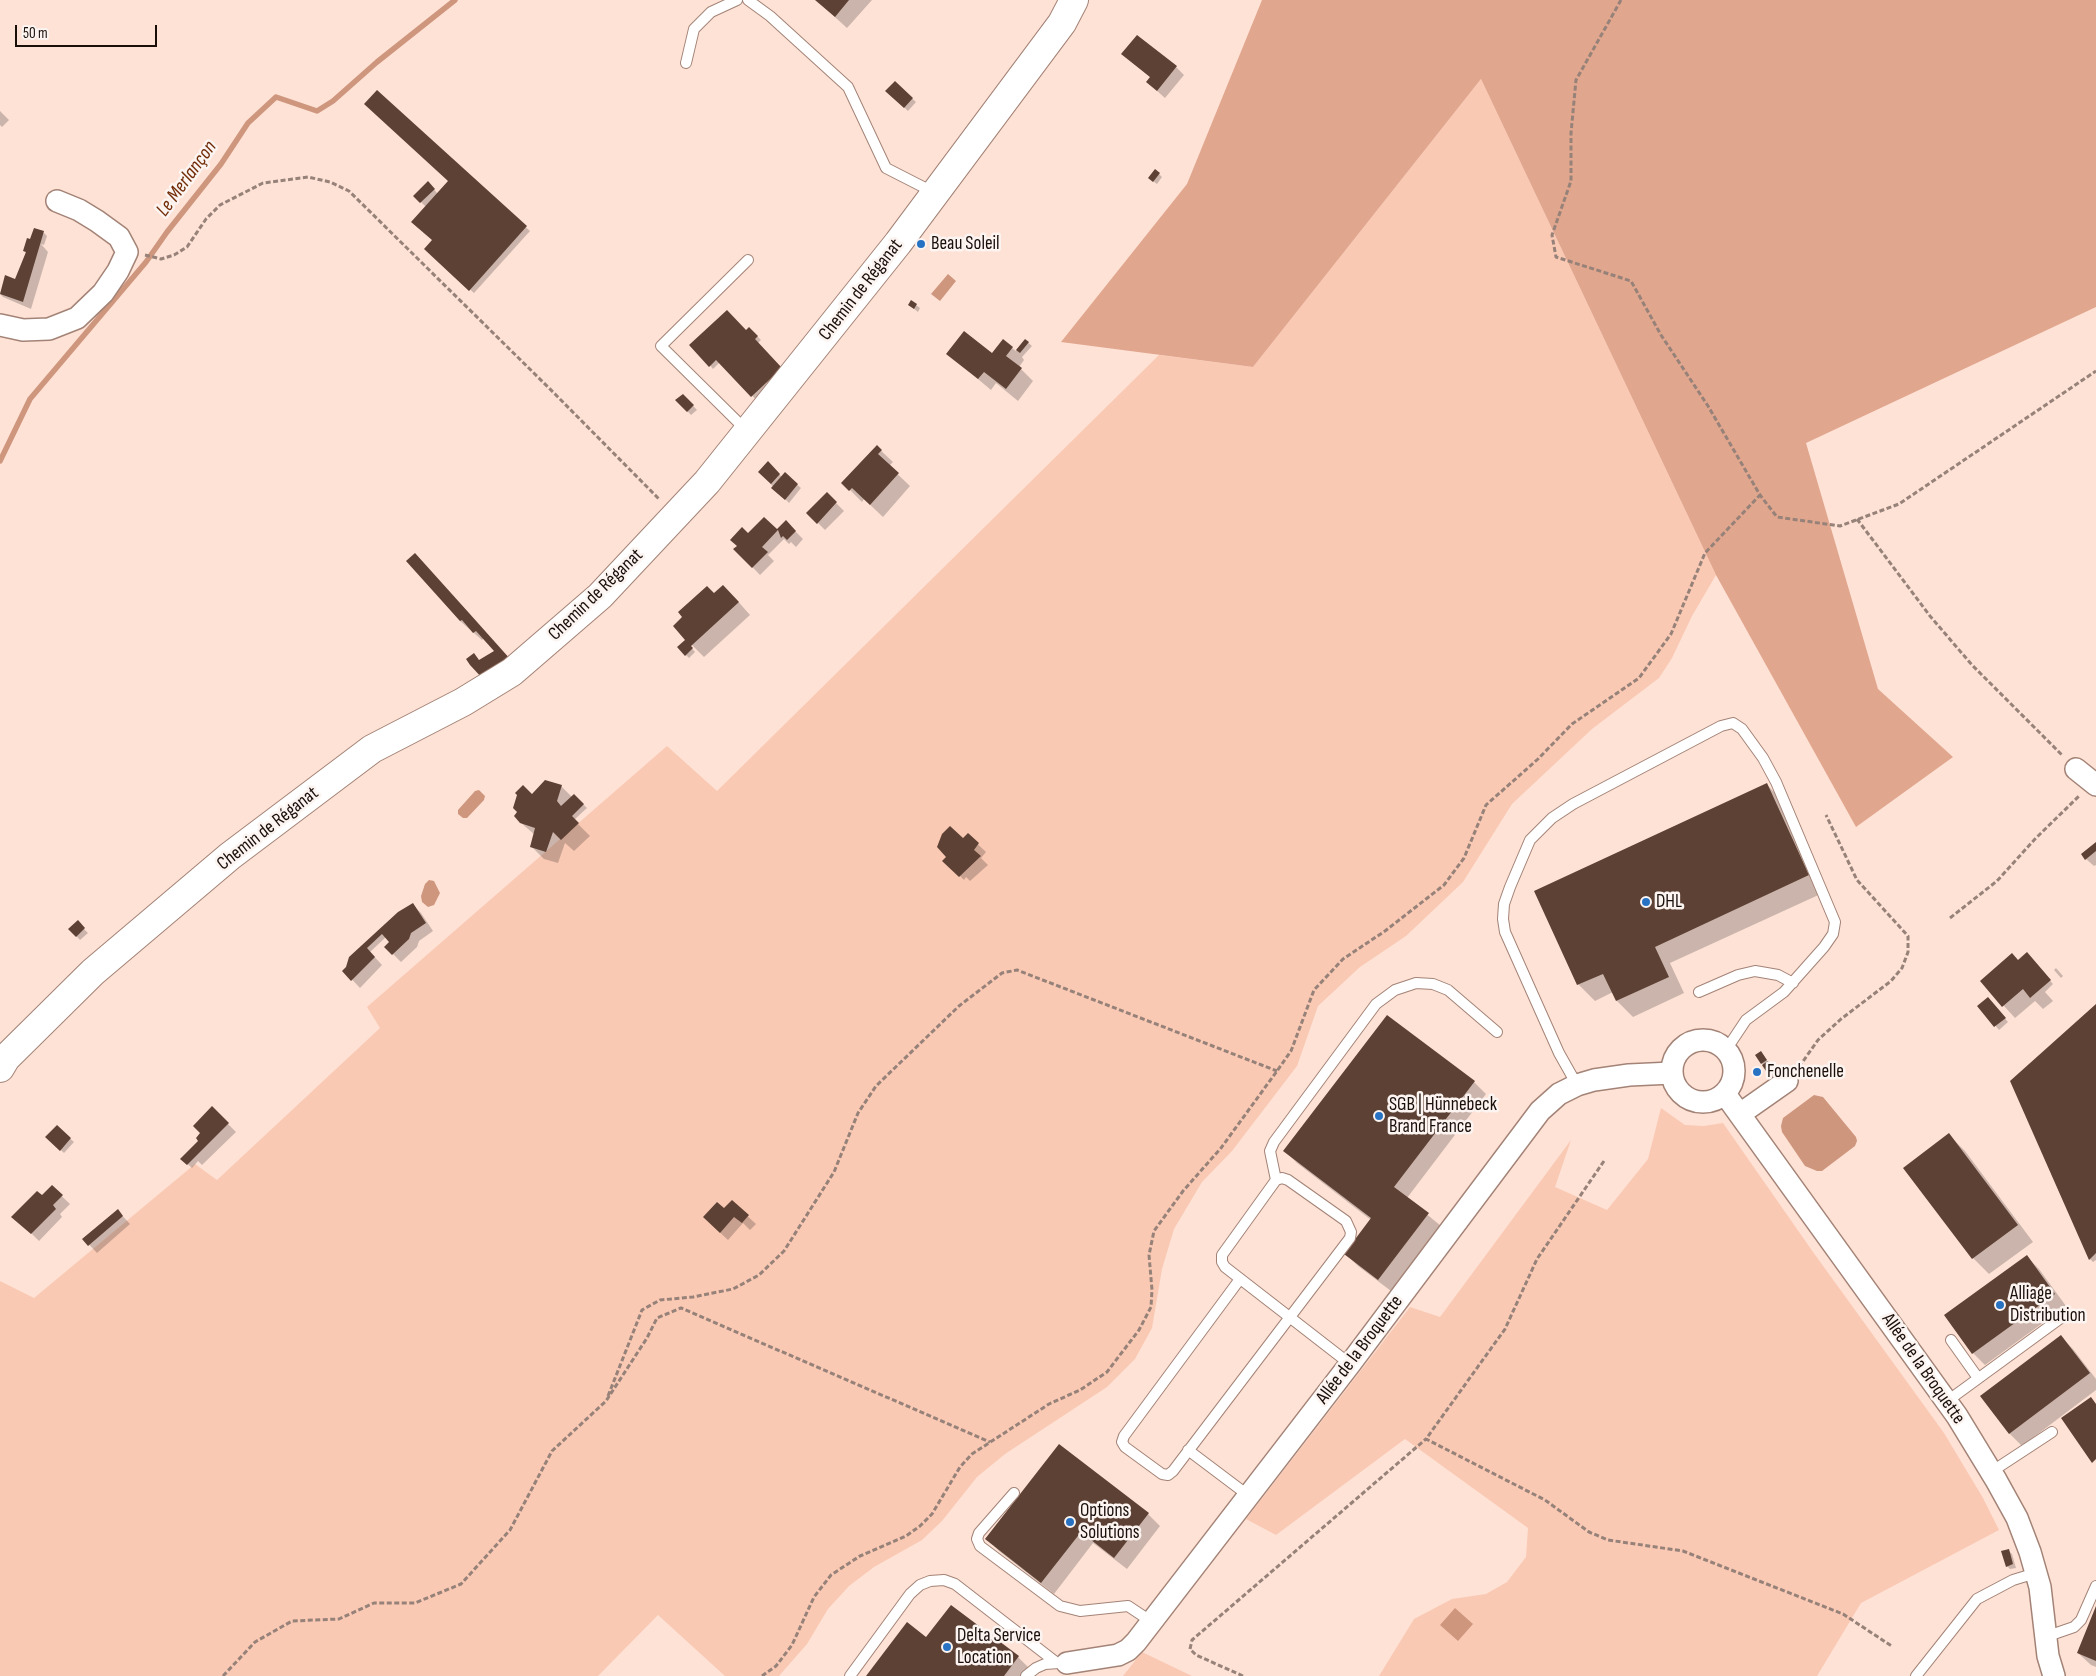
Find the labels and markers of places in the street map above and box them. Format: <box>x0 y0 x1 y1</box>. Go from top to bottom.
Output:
place label: Beau Soleil <box>931 233 1000 255</box>
marker: Beau Soleil <box>915 238 927 250</box>
place label: DHL <box>1656 891 1682 913</box>
marker: DHL <box>1640 896 1652 908</box>
place label: Fonchenelle <box>1767 1061 1844 1083</box>
marker: Fonchenelle <box>1751 1066 1763 1078</box>
place label: SGB | Hünnebeck Brand France <box>1389 1094 1497 1138</box>
marker: SGB | Hünnebeck Brand France <box>1373 1110 1385 1122</box>
place label: Alliage Distribution <box>2010 1283 2086 1327</box>
marker: Alliage Distribution <box>1994 1299 2006 1311</box>
place label: Options Solutions <box>1080 1500 1140 1544</box>
marker: Options Solutions <box>1064 1516 1076 1528</box>
place label: Delta Service Location <box>957 1625 1041 1669</box>
marker: Delta Service Location <box>941 1641 953 1653</box>

